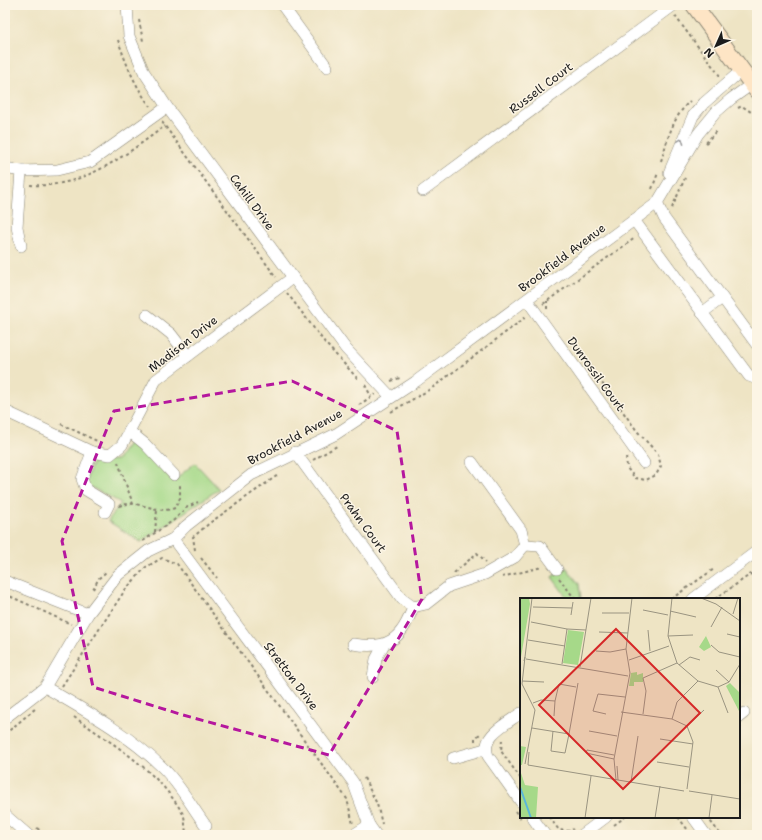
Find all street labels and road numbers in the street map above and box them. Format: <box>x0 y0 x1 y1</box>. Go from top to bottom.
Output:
street label: Russell Court <box>506 59 576 117</box>
street label: Cahill Drive <box>226 171 278 234</box>
street label: Brookfield Avenue <box>515 220 609 296</box>
street label: Madison Drive <box>145 312 221 376</box>
street label: Dunrossil Court <box>564 334 628 414</box>
street label: Brookfield Avenue <box>245 405 345 469</box>
street label: Prahn Court <box>336 490 390 556</box>
street label: Stretton Drive <box>260 639 322 713</box>

